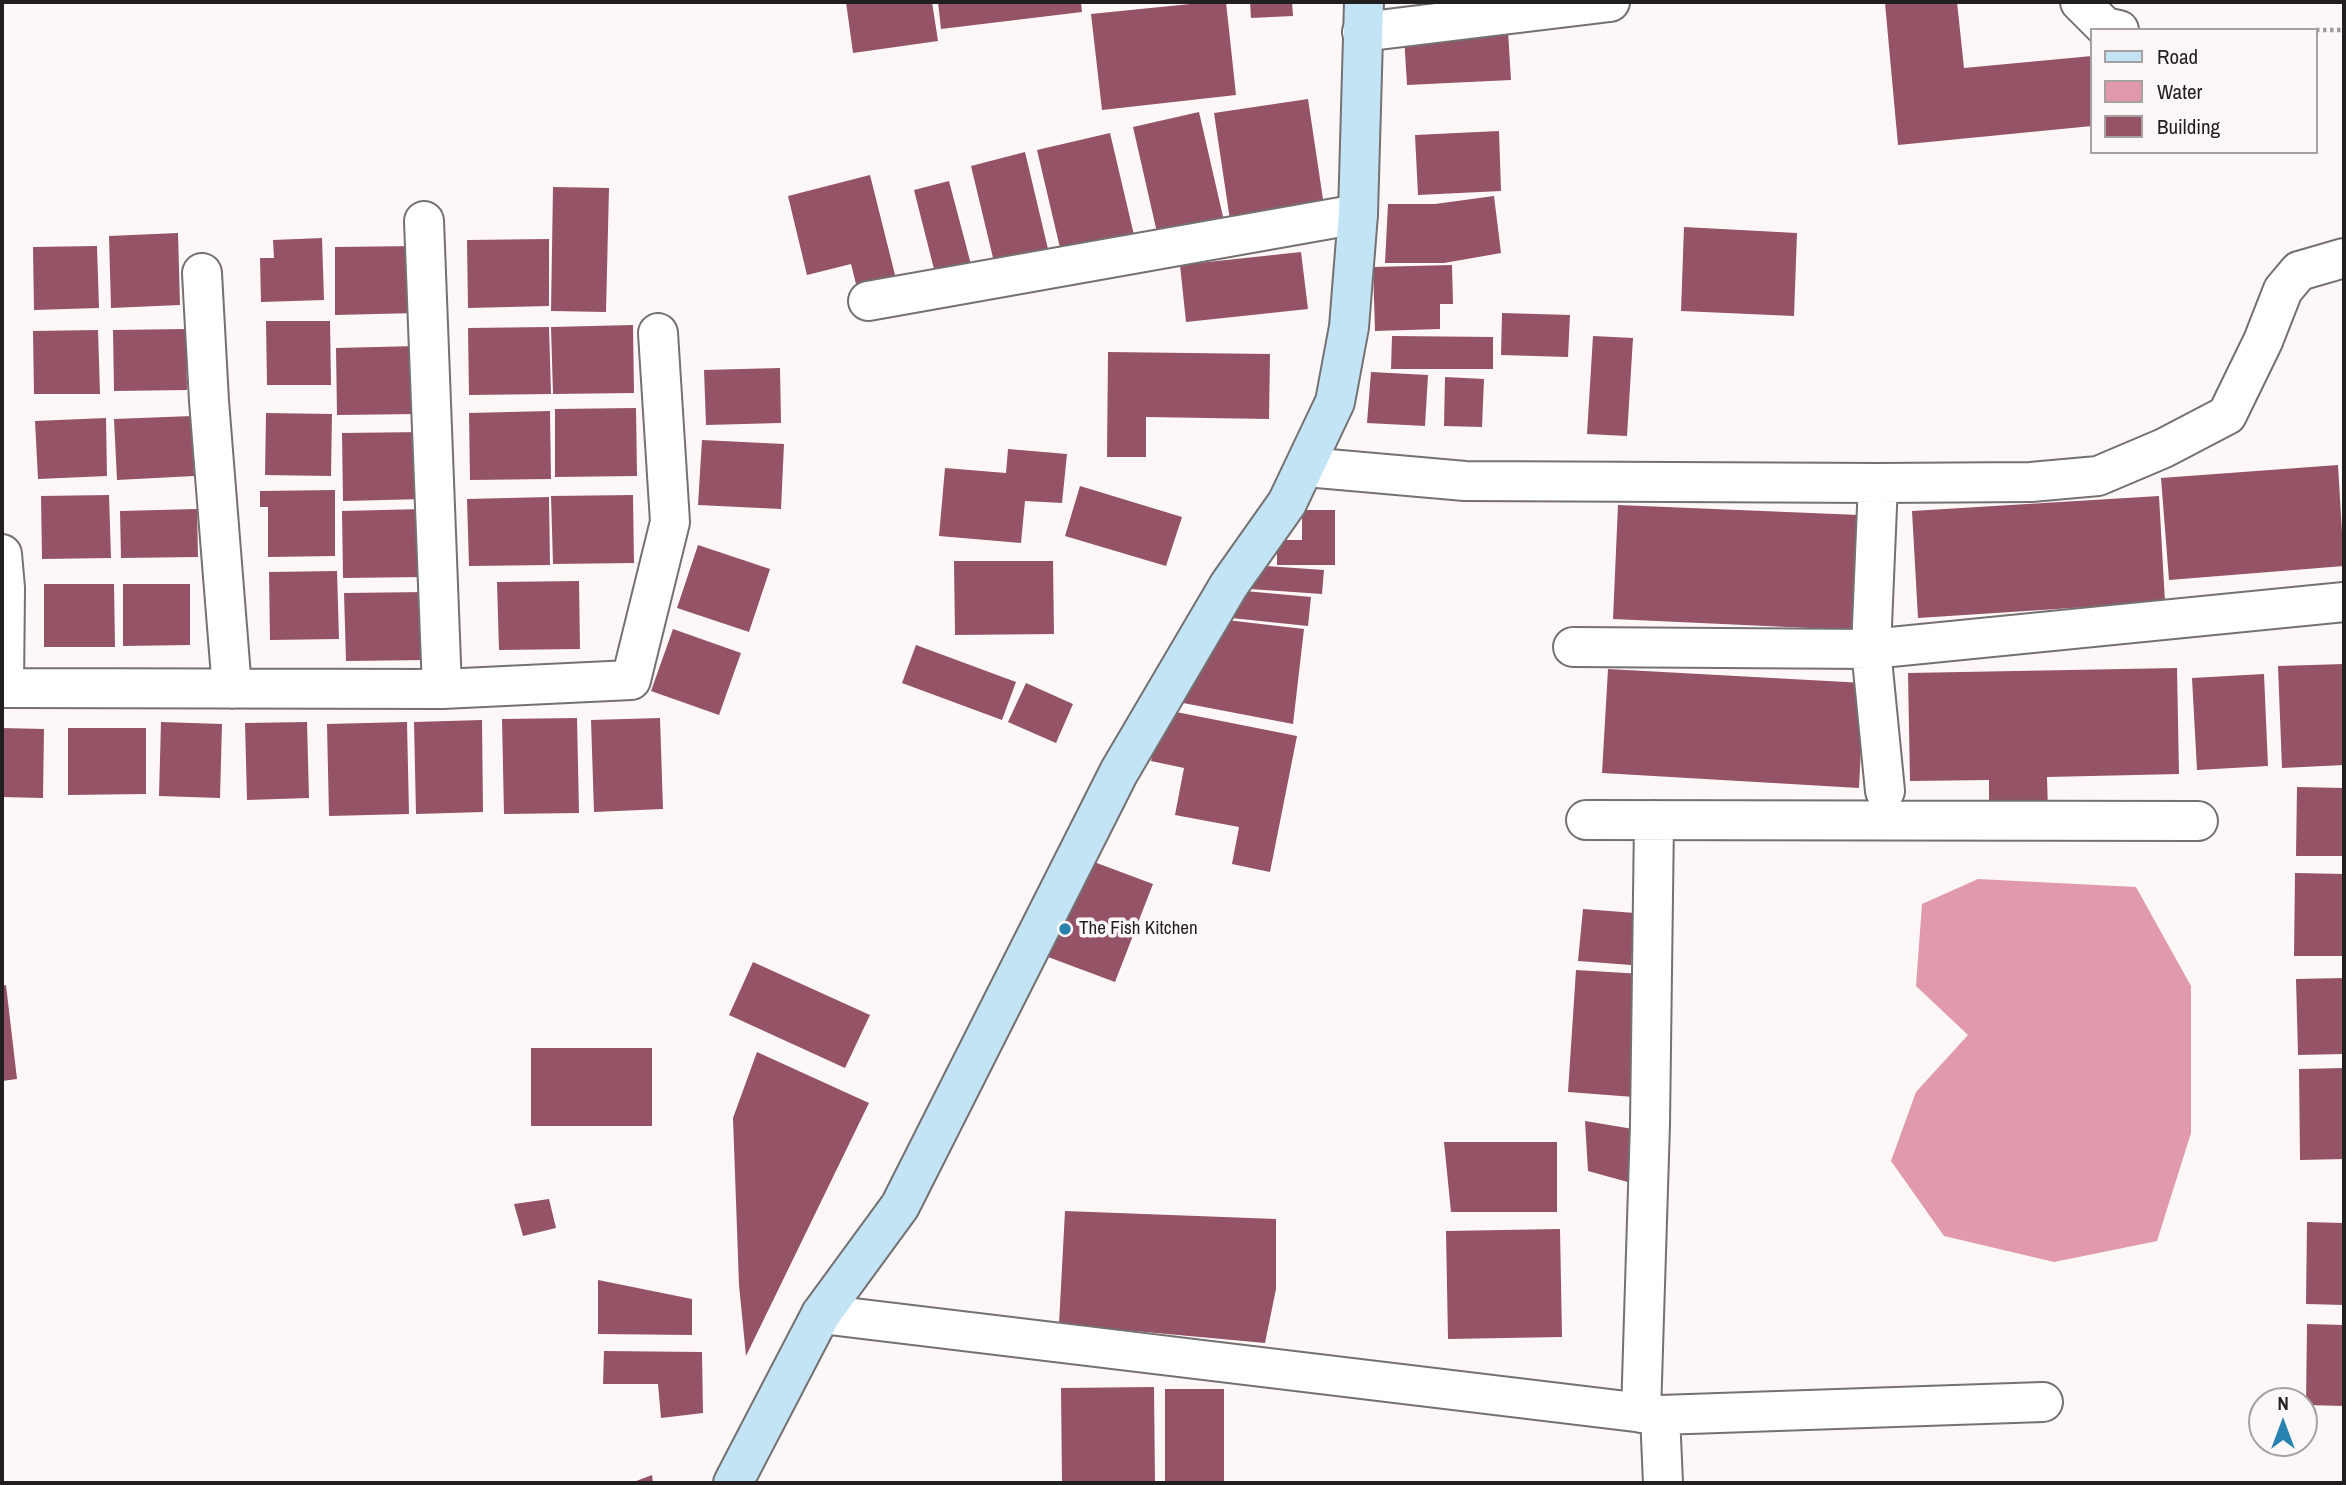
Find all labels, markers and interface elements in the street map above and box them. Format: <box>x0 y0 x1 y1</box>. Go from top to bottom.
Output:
legend <box>2090 28 2318 154</box>
text: Road <box>2157 42 2198 71</box>
text: Water <box>2157 77 2202 106</box>
text: Building <box>2157 112 2220 141</box>
place label: The Fish Kitchen <box>1079 918 1198 940</box>
marker: The Fish Kitchen <box>1057 921 1073 937</box>
north arrow <box>2248 1387 2318 1457</box>
text: N <box>2277 1390 2289 1416</box>

